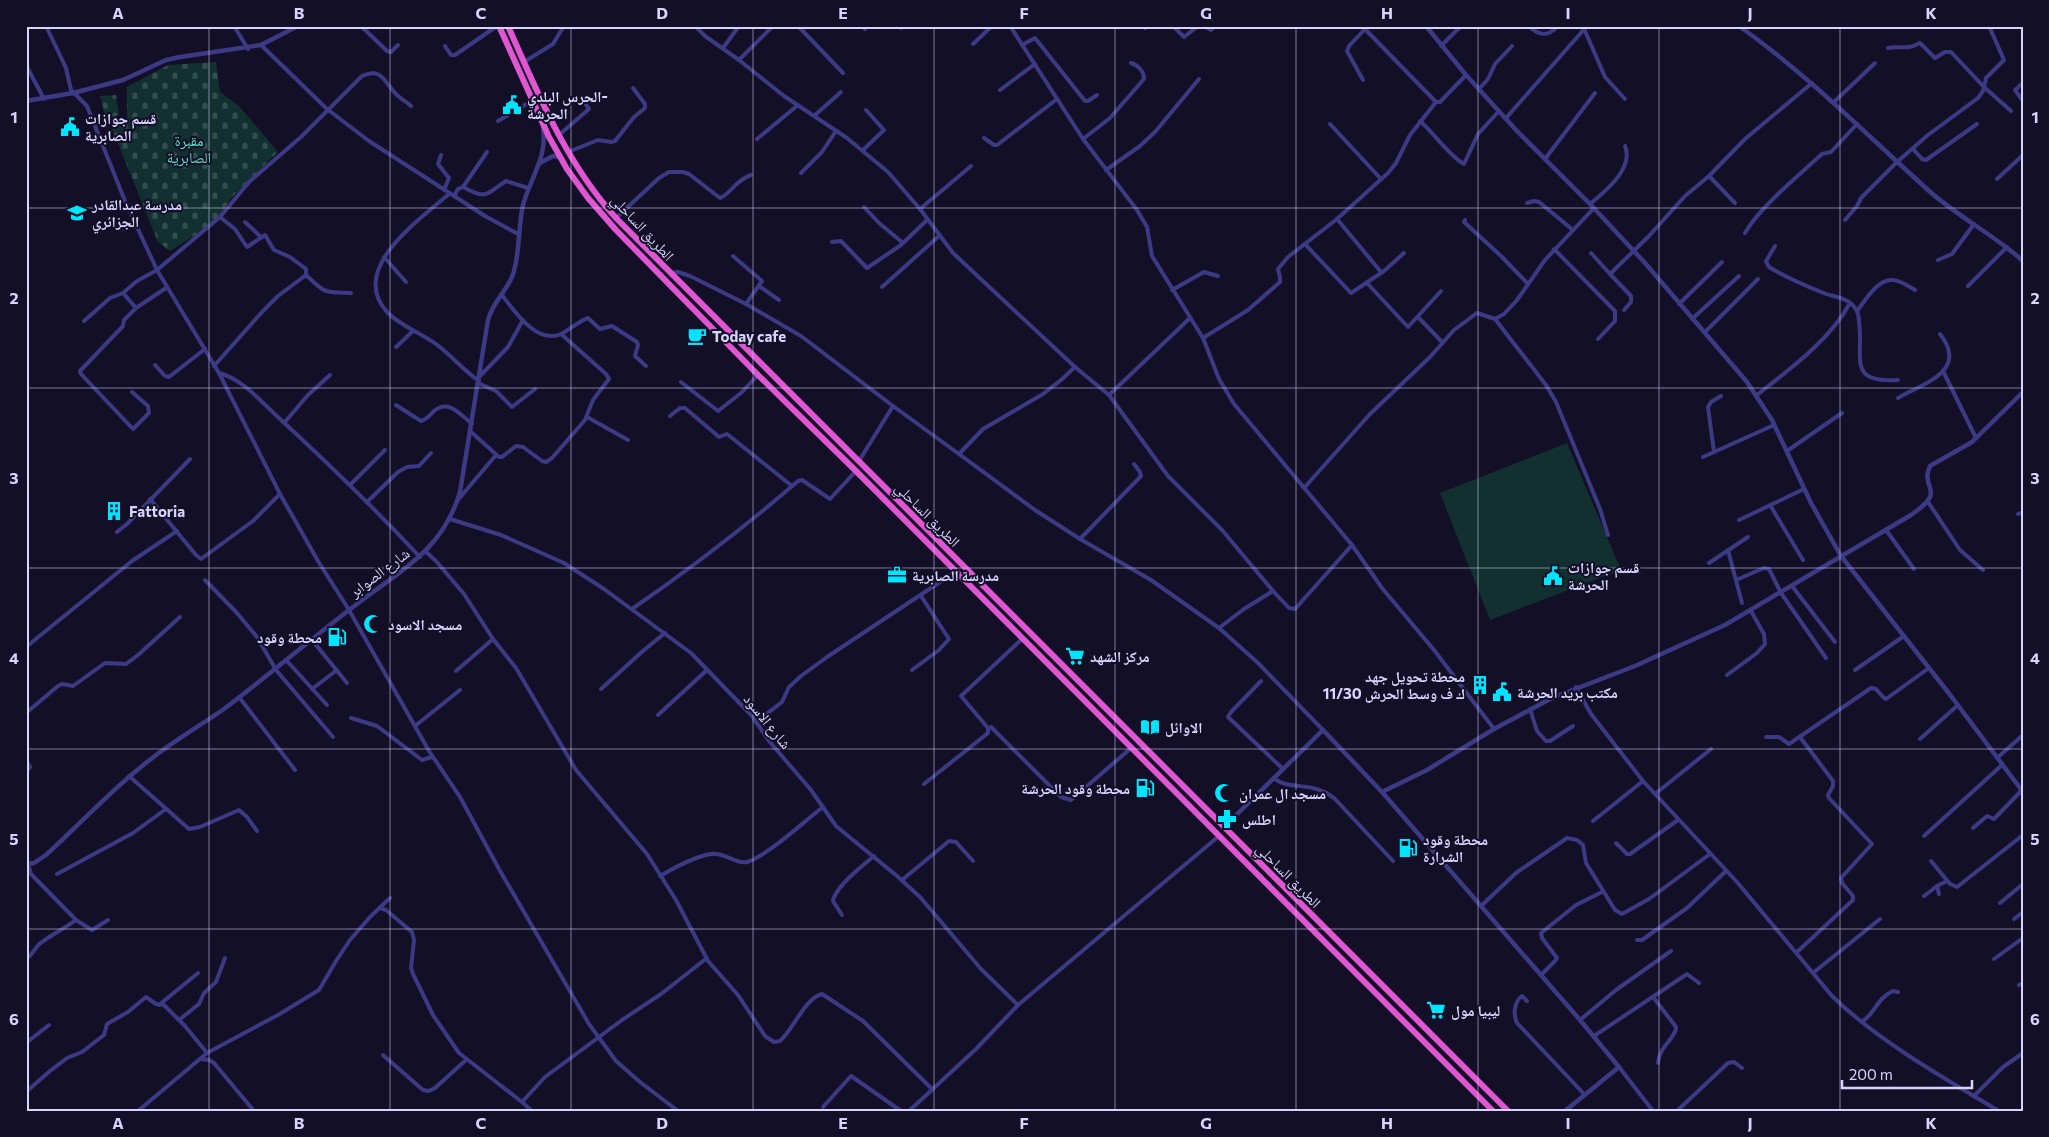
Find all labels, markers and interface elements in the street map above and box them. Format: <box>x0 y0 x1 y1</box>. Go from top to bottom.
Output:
text: A <box>112 3 124 22</box>
text: B <box>294 3 305 22</box>
text: C <box>476 3 487 22</box>
text: D <box>656 3 668 22</box>
text: E <box>838 3 848 22</box>
text: F <box>1019 3 1029 22</box>
text: G <box>1200 3 1212 22</box>
text: H <box>1381 3 1393 22</box>
text: I <box>1565 3 1571 22</box>
text: J <box>1747 3 1753 22</box>
text: K <box>1925 3 1937 22</box>
place label: الحرس البلدي- الحرشة <box>527 87 608 122</box>
public building icon: الحرس البلدي- الحرشة <box>501 94 523 116</box>
text: 1 <box>10 107 18 126</box>
text: 1 <box>2031 107 2039 126</box>
place label: قسم جوازات الصابرية <box>85 109 156 145</box>
public building icon: قسم جوازات الصابرية <box>59 116 81 138</box>
park label: مقبرة الصابرية <box>167 131 211 167</box>
street label: الطريق الساحلي <box>605 190 678 266</box>
place label: مدرسة عبدالقادر الجزائري <box>91 195 182 234</box>
school or university icon: مدرسة عبدالقادر الجزائري <box>66 202 88 224</box>
text: 2 <box>9 288 19 307</box>
text: 2 <box>2030 288 2040 307</box>
cafe icon: Today cafe <box>686 325 708 347</box>
place label: Today cafe <box>712 327 786 345</box>
text: 3 <box>9 468 19 487</box>
text: 3 <box>2030 468 2040 487</box>
street label: الطريق الساحلي <box>889 478 964 553</box>
building icon: Fattoria <box>103 500 125 522</box>
place label: Fattoria <box>129 502 185 520</box>
street label: شارع الصوابر <box>345 543 414 603</box>
place label: قسم جوازات الحرشة <box>1568 558 1639 593</box>
office icon: مدرسة الصابرية <box>886 564 908 586</box>
public building icon: قسم جوازات الحرشة <box>1542 565 1564 587</box>
place label: مدرسة الصابرية <box>912 566 999 585</box>
mosque icon: مسجد الاسود <box>362 613 384 635</box>
place label: مسجد الاسود <box>388 615 462 633</box>
fuel station icon: محطة وقود <box>326 626 348 648</box>
place label: محطة وقود <box>257 628 322 646</box>
supermarket icon: مركز الشهد <box>1064 645 1086 667</box>
place label: مركز الشهد <box>1090 647 1150 666</box>
text: 4 <box>9 648 19 667</box>
text: 4 <box>2030 648 2040 667</box>
place label: محطة تحويل جهد 11/30 ك ف وسط الحرش <box>1323 667 1465 703</box>
building icon: محطة تحويل جهد 11/30 ك ف وسط الحرش <box>1469 674 1491 696</box>
public building icon: مكتب بريد الحرشة <box>1491 681 1513 703</box>
place label: مكتب بريد الحرشة <box>1517 683 1618 702</box>
street label: شارع الاسود <box>739 690 796 754</box>
library icon: الاوائل <box>1139 716 1161 738</box>
place label: الاوائل <box>1165 718 1203 737</box>
fuel station icon: محطة وقود الحرشة <box>1134 777 1156 799</box>
place label: محطة وقود الحرشة <box>1021 779 1130 797</box>
mosque icon: مسجد ال عمران <box>1213 782 1235 804</box>
place label: مسجد ال عمران <box>1239 784 1326 803</box>
pharmacy icon: اطلس <box>1216 808 1238 830</box>
place label: اطلس <box>1242 810 1276 829</box>
text: 5 <box>9 829 19 848</box>
text: 5 <box>2030 829 2040 848</box>
place label: محطة وقود الشرارة <box>1423 830 1488 865</box>
fuel station icon: محطة وقود الشرارة <box>1397 837 1419 859</box>
street label: الطريق الساحلي <box>1250 839 1325 914</box>
supermarket icon: ليبيا مول <box>1425 999 1447 1021</box>
place label: ليبيا مول <box>1451 1001 1500 1020</box>
text: 6 <box>9 1009 19 1028</box>
text: 6 <box>2030 1009 2040 1028</box>
scale bar <box>1842 1057 1972 1089</box>
text: 200 m <box>1849 1065 1893 1083</box>
text: A <box>112 1113 124 1132</box>
text: B <box>294 1113 305 1132</box>
text: C <box>476 1113 487 1132</box>
text: D <box>656 1113 668 1132</box>
text: E <box>838 1113 848 1132</box>
text: F <box>1019 1113 1029 1132</box>
text: G <box>1200 1113 1212 1132</box>
text: H <box>1381 1113 1393 1132</box>
text: I <box>1565 1113 1571 1132</box>
text: J <box>1747 1113 1753 1132</box>
text: K <box>1925 1113 1937 1132</box>

